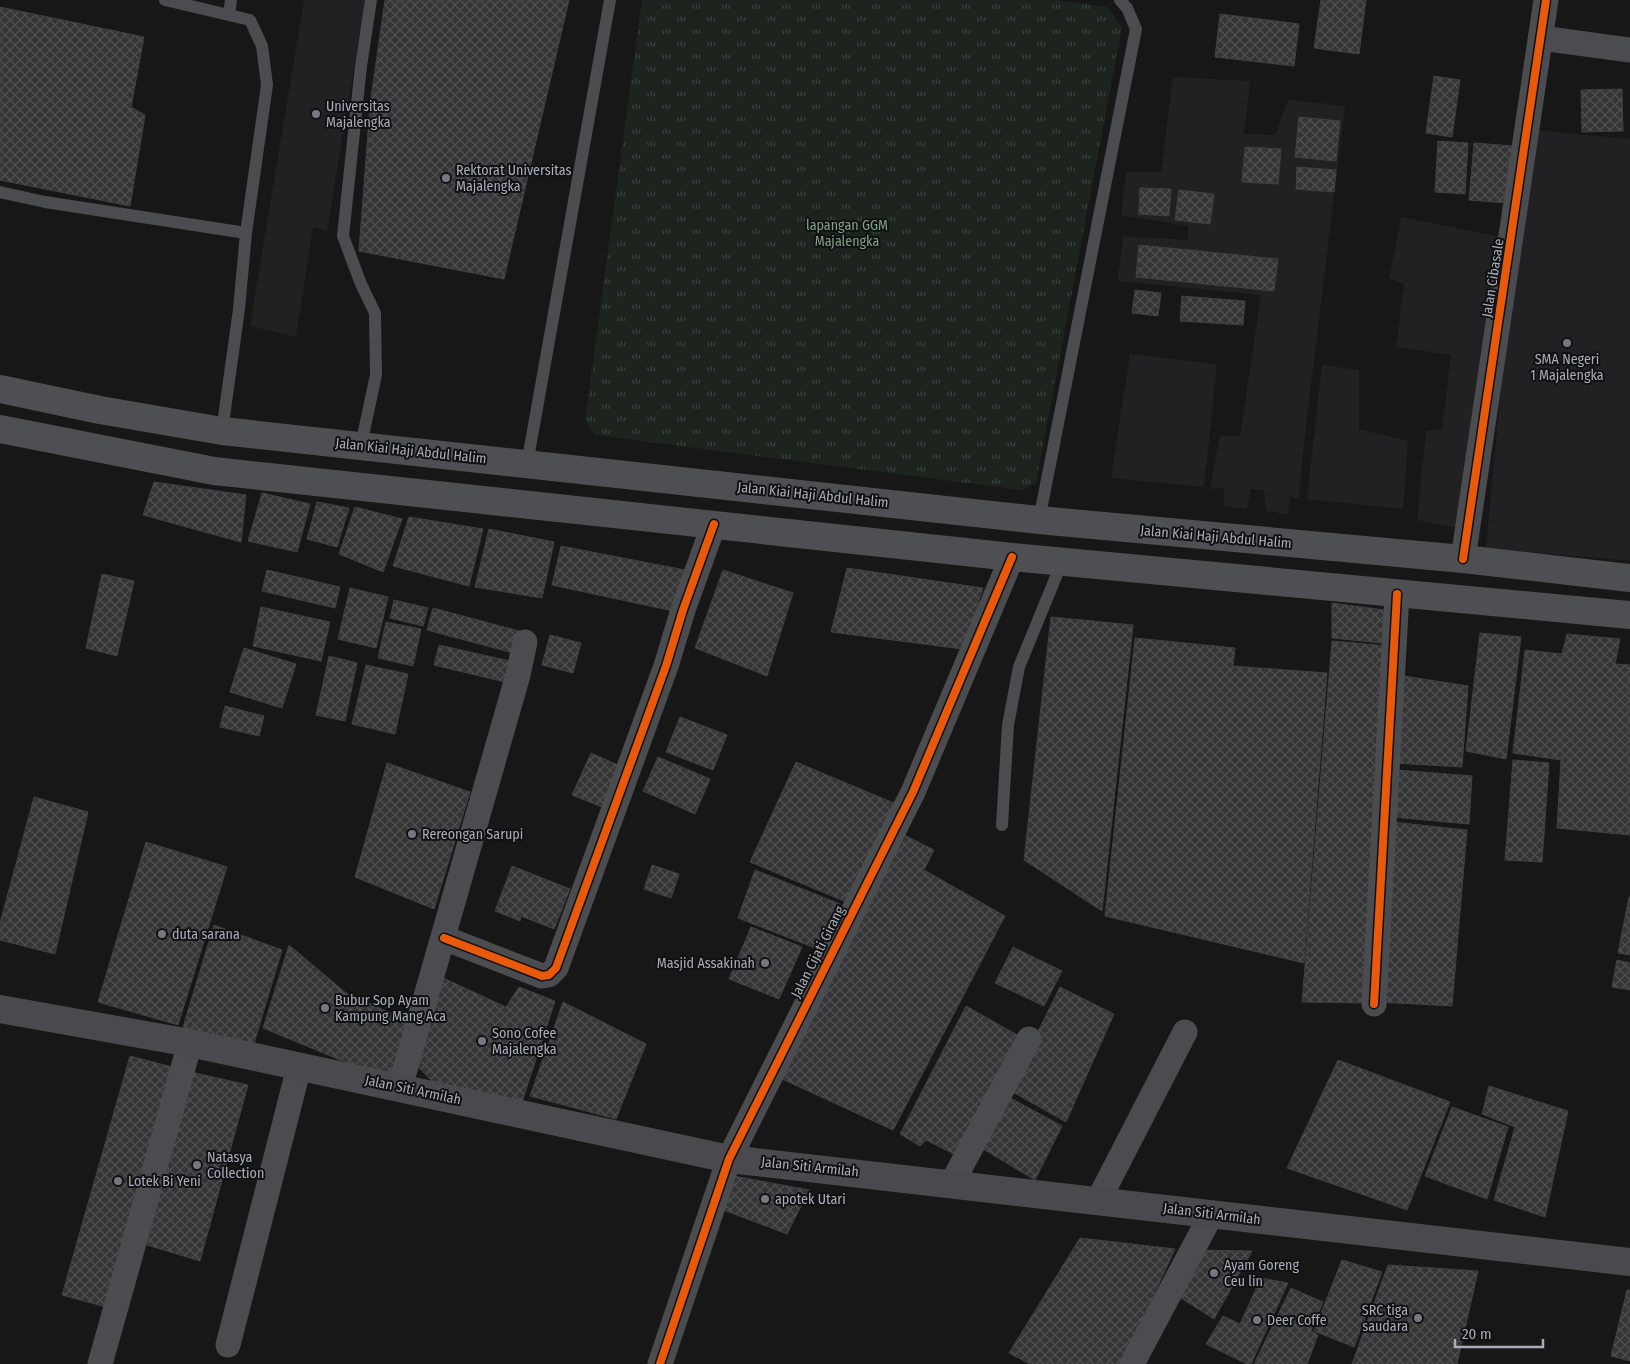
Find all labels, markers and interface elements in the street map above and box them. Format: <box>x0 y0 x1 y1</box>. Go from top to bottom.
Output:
place label: Universitas Majalengka <box>326 98 391 131</box>
marker: Universitas Majalengka <box>310 108 322 120</box>
place label: Rektorat Universitas Majalengka <box>456 162 571 195</box>
marker: Rektorat Universitas Majalengka <box>440 172 452 184</box>
park label: lapangan GGM Majalengka <box>806 217 888 250</box>
street label: Jalan Cibasale <box>1478 237 1508 319</box>
marker: SMA Negeri 1 Majalengka <box>1561 337 1573 349</box>
place label: SMA Negeri 1 Majalengka <box>1530 351 1604 384</box>
street label: Jalan Kiai Haji Abdul Halim <box>335 435 487 467</box>
street label: Jalan Kiai Haji Abdul Halim <box>737 479 889 511</box>
street label: Jalan Kiai Haji Abdul Halim <box>1140 522 1292 552</box>
place label: Rereongan Sarupi <box>422 826 523 843</box>
marker: Rereongan Sarupi <box>406 828 418 840</box>
street label: Jalan Cijati Girang <box>788 903 849 1001</box>
place label: duta sarana <box>172 926 240 943</box>
marker: duta sarana <box>156 928 168 940</box>
place label: Masjid Assakinah <box>657 955 755 972</box>
marker: Masjid Assakinah <box>759 957 771 969</box>
place label: Bubur Sop Ayam Kampung Mang Aca <box>335 992 446 1025</box>
marker: Bubur Sop Ayam Kampung Mang Aca <box>319 1002 331 1014</box>
place label: Sono Cofee Majalengka <box>492 1025 557 1058</box>
marker: Sono Cofee Majalengka <box>476 1035 488 1047</box>
street label: Jalan Siti Armilah <box>363 1071 463 1109</box>
place label: Natasya Collection <box>207 1149 264 1182</box>
street label: Jalan Siti Armilah <box>760 1153 860 1181</box>
marker: Natasya Collection <box>191 1159 203 1171</box>
place label: Lotek Bi Yeni <box>128 1173 201 1190</box>
marker: Lotek Bi Yeni <box>112 1175 124 1187</box>
place label: apotek Utari <box>775 1191 846 1208</box>
marker: apotek Utari <box>759 1193 771 1205</box>
street label: Jalan Siti Armilah <box>1162 1200 1262 1228</box>
place label: Ayam Goreng Ceu lin <box>1224 1257 1300 1290</box>
marker: Ayam Goreng Ceu lin <box>1208 1267 1220 1279</box>
place label: SRC tiga saudara <box>1362 1302 1408 1335</box>
place label: Deer Coffe <box>1267 1312 1327 1329</box>
marker: SRC tiga saudara <box>1412 1312 1424 1324</box>
marker: Deer Coffe <box>1251 1314 1263 1326</box>
scale bar <box>1455 1316 1542 1348</box>
text: 20 m <box>1462 1325 1492 1343</box>

